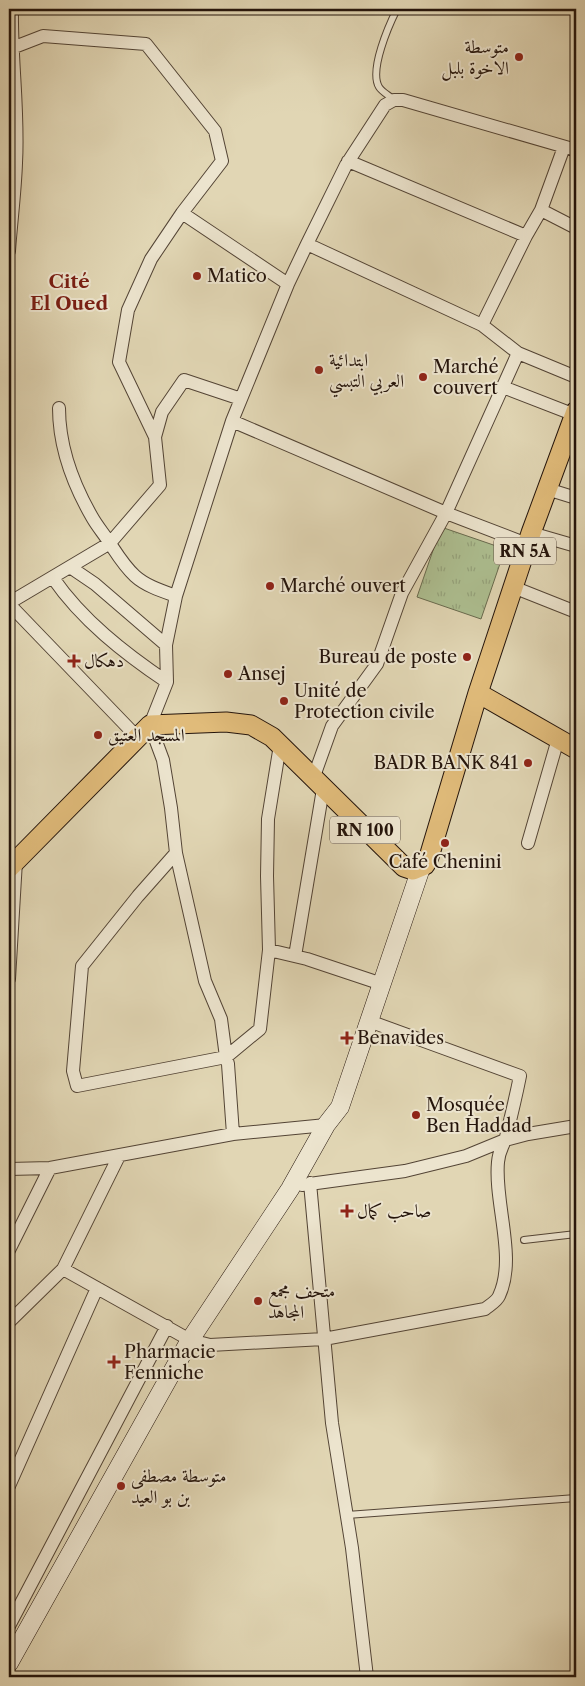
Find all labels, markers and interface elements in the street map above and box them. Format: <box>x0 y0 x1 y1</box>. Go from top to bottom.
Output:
place label: متوسطة الاخوة بلبل <box>441 36 509 81</box>
marker: متوسطة الاخوة بلبل <box>513 51 525 63</box>
place label: Matico <box>207 265 267 287</box>
district label: Cité El Oued <box>30 270 108 315</box>
marker: Matico <box>191 270 203 282</box>
place label: ابتدائية العربي التبسي <box>329 349 404 398</box>
place label: Marché couvert <box>433 356 499 399</box>
marker: ابتدائية العربي التبسي <box>313 364 325 376</box>
marker: Marché couvert <box>417 371 429 383</box>
road number: RN 5A <box>494 538 556 564</box>
place label: Marché ouvert <box>280 575 406 597</box>
marker: Marché ouvert <box>264 580 276 592</box>
place label: Bureau de poste <box>318 646 457 668</box>
place label: دهكال <box>84 650 124 672</box>
marker: Bureau de poste <box>461 651 473 663</box>
marker: دهكال <box>68 655 80 667</box>
place label: Ansej <box>237 663 286 685</box>
marker: Ansej <box>222 668 234 680</box>
place label: Unité de Protection civile <box>294 680 435 723</box>
marker: Unité de Protection civile <box>278 695 290 707</box>
place label: المسجد العتيق <box>108 724 185 746</box>
marker: المسجد العتيق <box>92 729 104 741</box>
place label: BADR BANK 841 <box>374 752 518 774</box>
marker: BADR BANK 841 <box>522 757 534 769</box>
road number: RN 100 <box>330 816 400 844</box>
marker: Café Chenini <box>439 837 451 849</box>
place label: Café Chenini <box>388 851 502 873</box>
place label: Benavides <box>357 1027 444 1049</box>
marker: Benavides <box>341 1032 353 1044</box>
place label: Mosquée Ben Haddad <box>426 1094 532 1137</box>
marker: Mosquée Ben Haddad <box>410 1109 422 1121</box>
place label: صاحب كمال <box>357 1200 431 1223</box>
marker: صاحب كمال <box>341 1205 353 1217</box>
place label: متحف مجمع المجاهد <box>268 1280 335 1323</box>
marker: متحف مجمع المجاهد <box>252 1295 264 1307</box>
place label: Pharmacie Fenniche <box>124 1341 216 1384</box>
marker: Pharmacie Fenniche <box>108 1356 120 1368</box>
place label: متوسطة مصطفى بن بو العيد <box>131 1465 227 1508</box>
marker: متوسطة مصطفى بن بو العيد <box>115 1480 127 1492</box>

